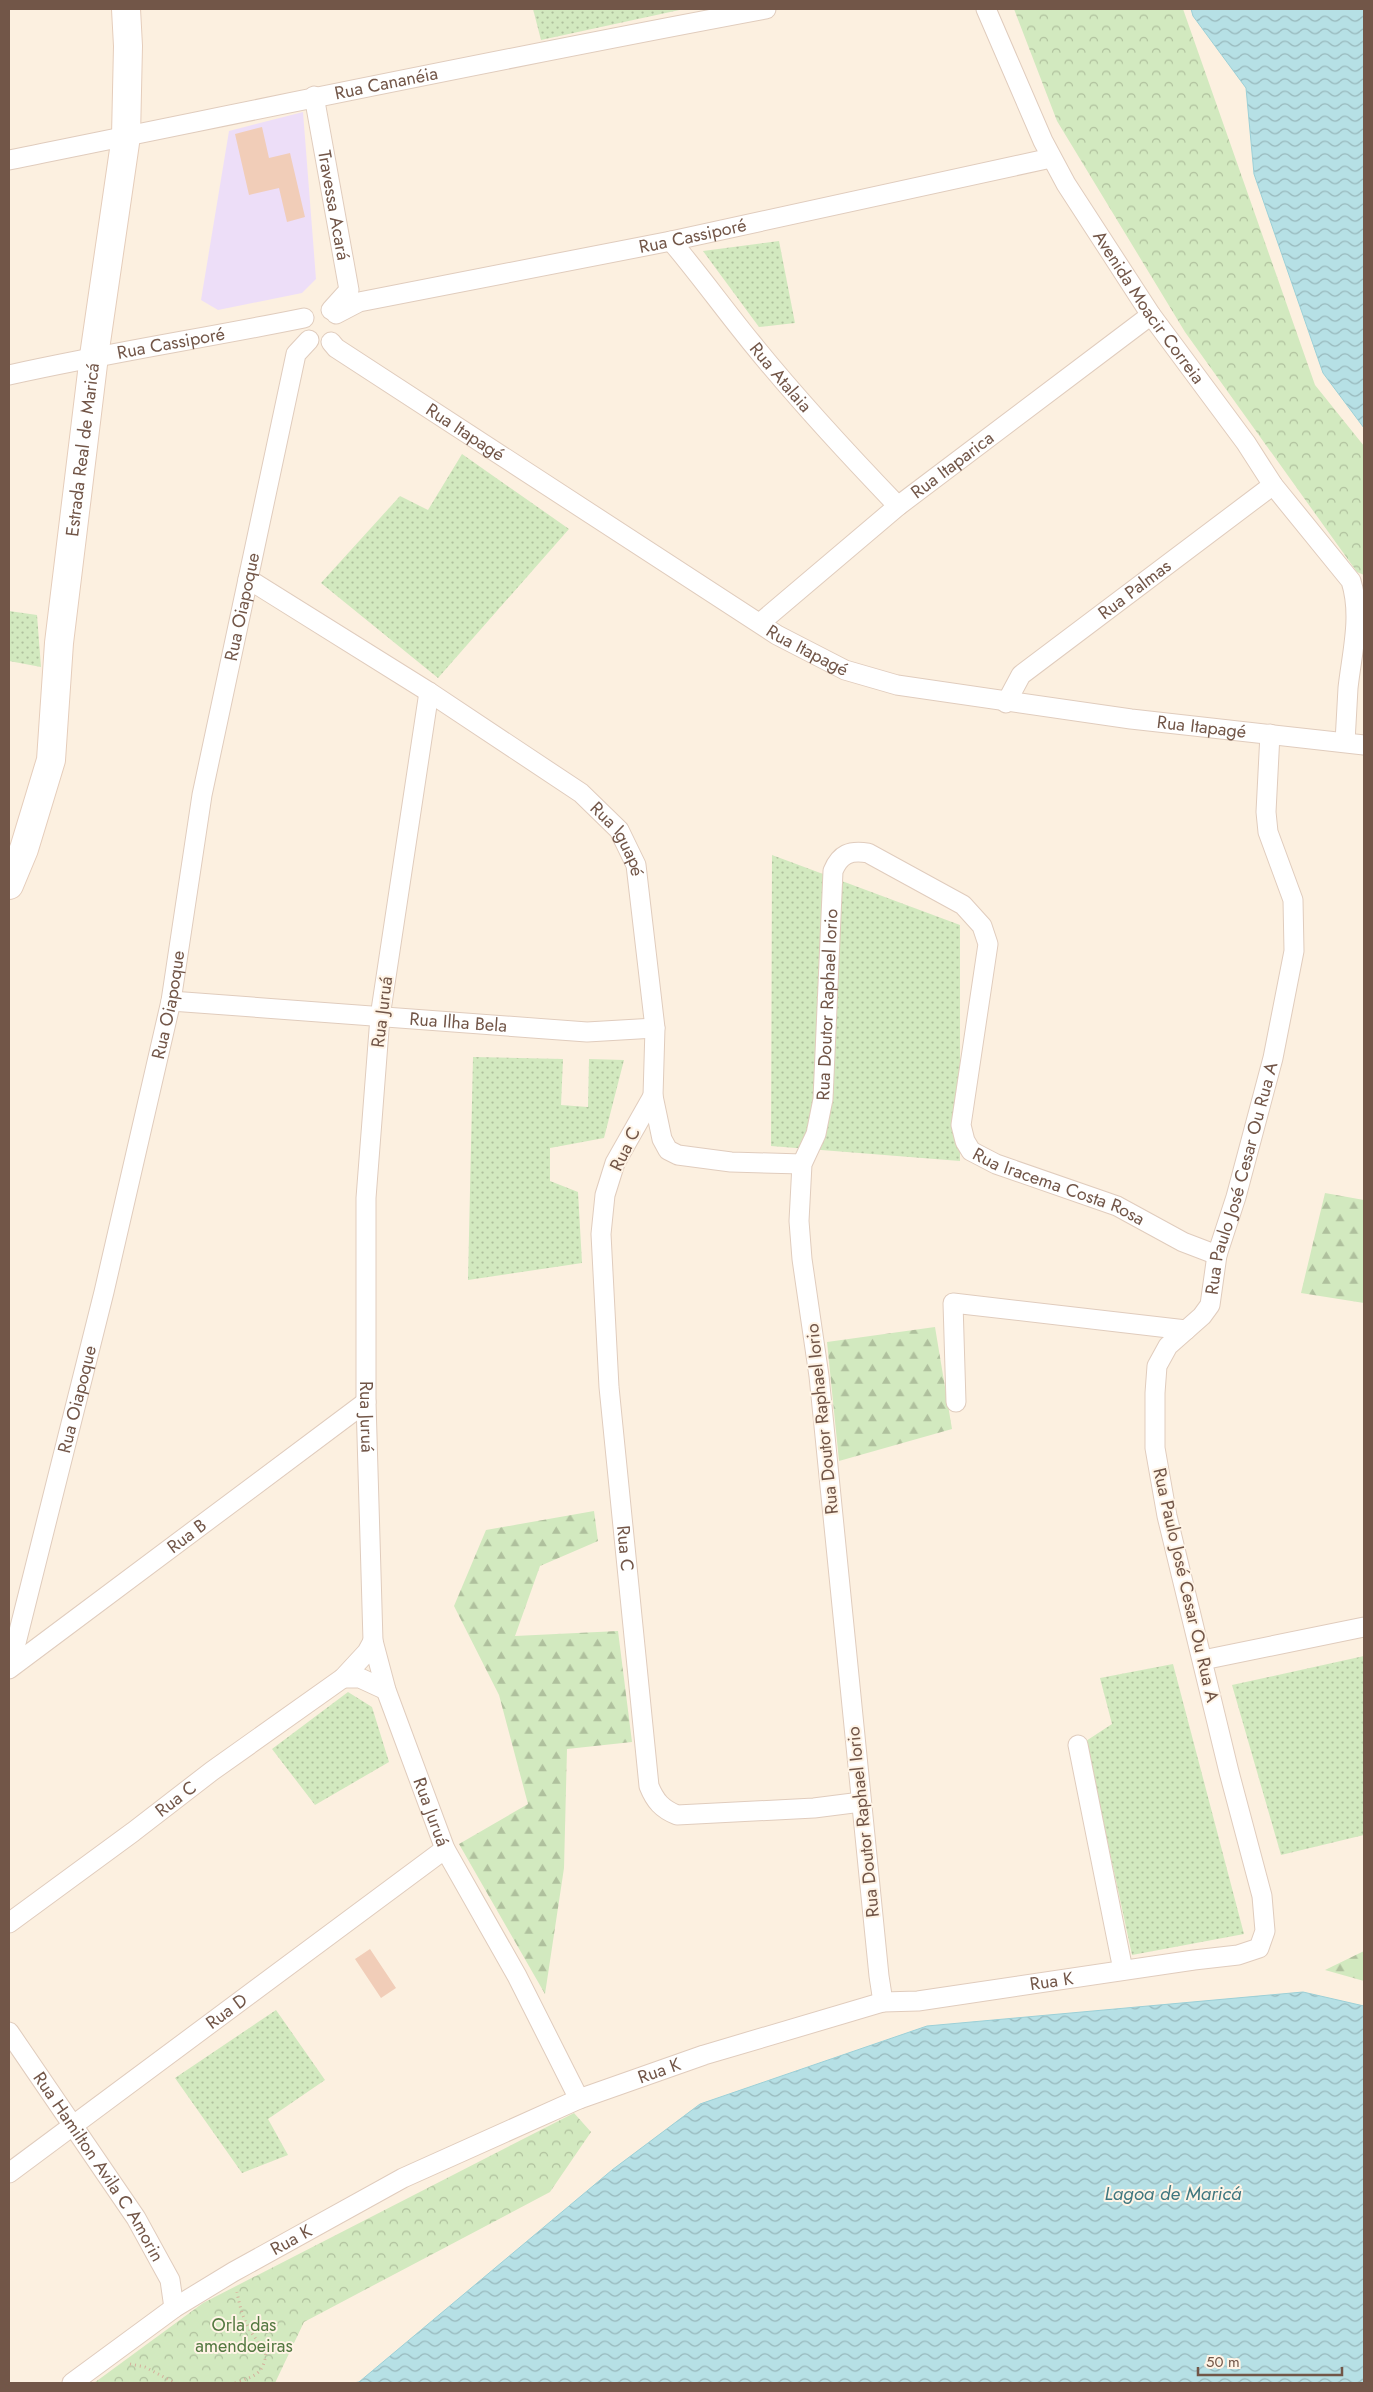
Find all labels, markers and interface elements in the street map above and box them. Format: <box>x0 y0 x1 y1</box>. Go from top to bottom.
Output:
street label: Rua Cananéia <box>332 60 440 106</box>
street label: Travessa Acará <box>311 148 356 262</box>
street label: Rua Cassiporé <box>637 212 749 260</box>
street label: Avenida Moacir Correia <box>1087 225 1211 389</box>
street label: Rua Cassiporé <box>115 321 227 366</box>
street label: Rua Atalaia <box>743 337 818 418</box>
street label: Estrada Real de Maricá <box>59 361 106 538</box>
street label: Rua Itapagé <box>421 397 510 467</box>
street label: Rua Itaparica <box>905 425 999 505</box>
street label: Rua Oiapoque <box>218 550 266 663</box>
street label: Rua Palmas <box>1093 553 1177 626</box>
street label: Rua Itapagé <box>761 618 853 683</box>
street label: Rua Itapagé <box>1156 709 1247 745</box>
street label: Rua Iguapé <box>584 796 650 878</box>
street label: Rua Doutor Raphael Iorio <box>810 908 844 1101</box>
street label: Rua Oiapoque <box>145 949 191 1062</box>
street label: Rua Juruá <box>365 975 399 1049</box>
street label: Rua Ilha Bela <box>408 1006 508 1039</box>
street label: Rua Paulo José Cesar Ou Rua A <box>1199 1059 1284 1296</box>
street label: Rua C <box>603 1123 647 1175</box>
street label: Rua Iracema Costa Rosa <box>968 1141 1149 1232</box>
street label: Rua Doutor Raphael Iorio <box>799 1322 845 1516</box>
street label: Rua Oiapoque <box>51 1343 103 1456</box>
street label: Rua Juruá <box>353 1381 380 1453</box>
street label: Rua Paulo José Cesar Ou Rua A <box>1146 1465 1226 1705</box>
street label: Rua B <box>162 1513 212 1560</box>
street label: Rua C <box>610 1524 640 1572</box>
street label: Rua Doutor Raphael Iorio <box>840 1725 886 1919</box>
street label: Rua Juruá <box>407 1774 456 1850</box>
street label: Rua C <box>150 1775 202 1823</box>
street label: Rua K <box>1028 1965 1076 1997</box>
street label: Rua D <box>200 1987 253 2035</box>
street label: Rua K <box>634 2051 685 2090</box>
street label: Rua Hamilton Avila C Amorin <box>27 2066 171 2266</box>
water label: Lagoa de Maricá <box>1104 2180 1242 2207</box>
street label: Rua K <box>266 2218 317 2262</box>
park label: Orla das amendoeiras <box>195 2312 293 2359</box>
scale bar <box>1198 2344 1342 2376</box>
text: 50 m <box>1206 2351 1240 2373</box>

